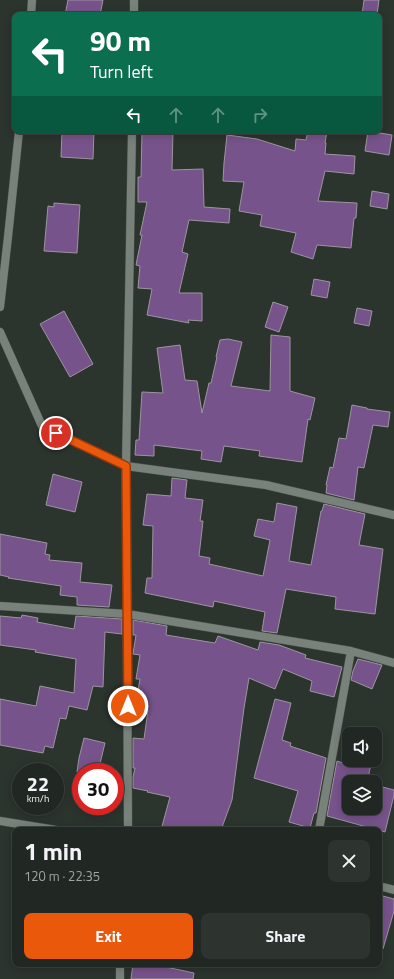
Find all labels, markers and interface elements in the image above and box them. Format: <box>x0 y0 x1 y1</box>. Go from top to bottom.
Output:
text: 90 m <box>90 19 151 62</box>
icon: left <box>24 28 76 80</box>
text: Turn left <box>90 58 153 85</box>
icon: left <box>123 104 145 126</box>
icon: ahead <box>165 104 187 126</box>
icon: ahead <box>207 104 229 126</box>
icon: right <box>249 104 271 126</box>
pin <box>39 416 73 450</box>
icon: arrive <box>45 422 67 444</box>
position arrow <box>107 685 149 727</box>
map controls <box>342 727 382 815</box>
button: sound <box>342 727 382 767</box>
speed limit sign: 30 <box>72 763 124 815</box>
text: 22 <box>27 768 49 799</box>
button: layers <box>342 775 382 815</box>
text: km/h <box>27 791 49 806</box>
text: 1 min <box>24 833 82 869</box>
button: close <box>328 840 370 882</box>
text: 120 m · 22:35 <box>24 866 100 886</box>
button: Exit <box>24 913 193 959</box>
button: Share <box>201 913 370 959</box>

